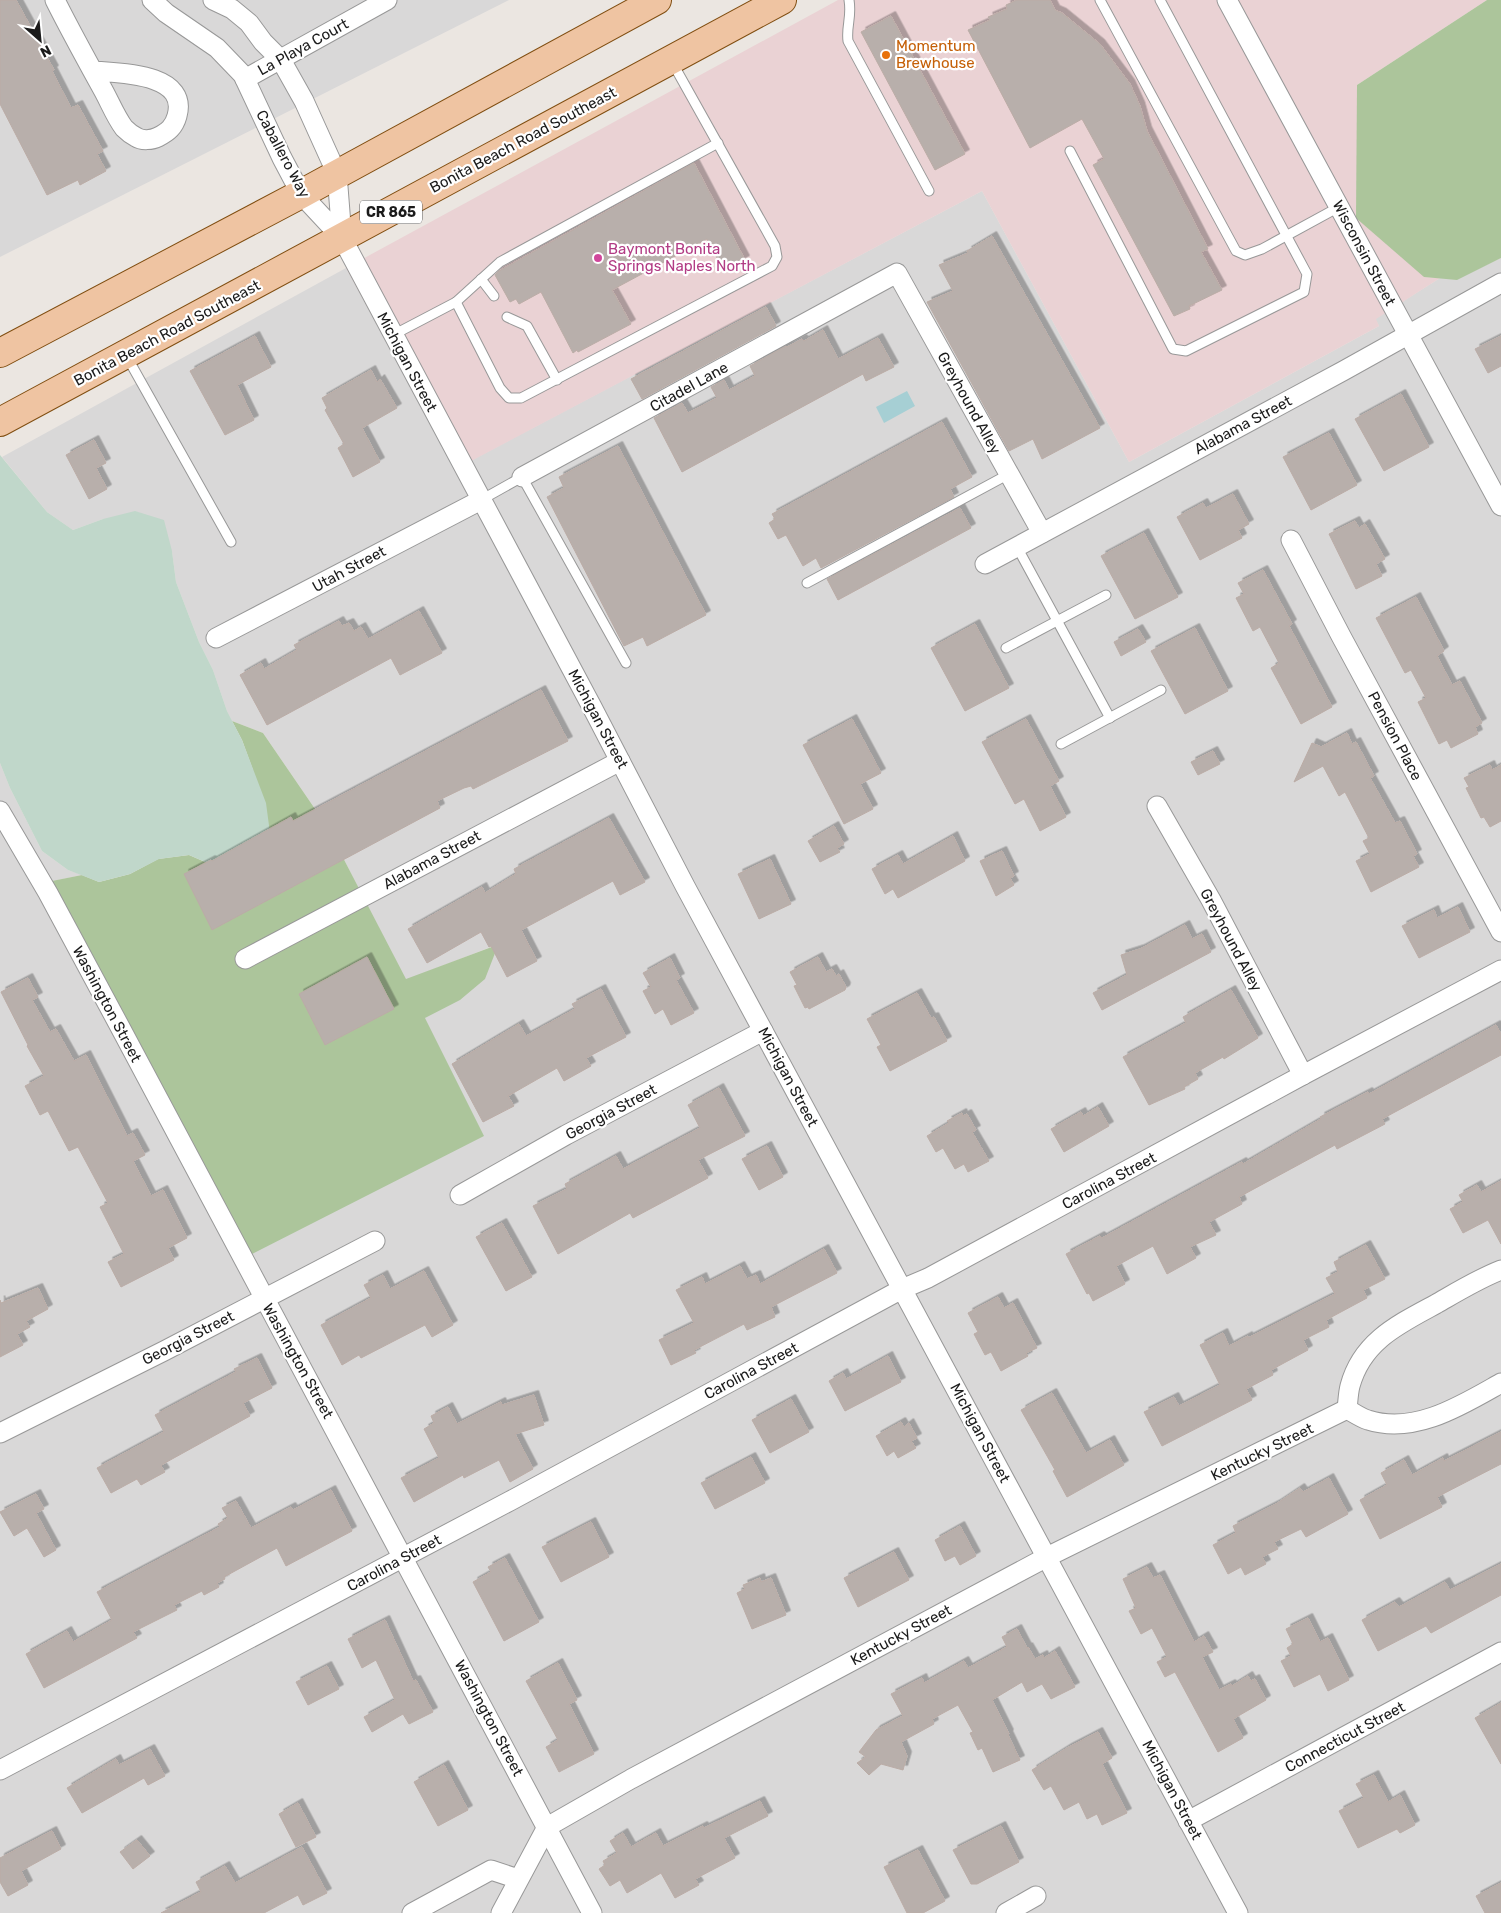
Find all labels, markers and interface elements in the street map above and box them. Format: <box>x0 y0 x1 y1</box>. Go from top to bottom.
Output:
north arrow <box>15 15 65 65</box>
street label: La Playa Court <box>254 15 352 79</box>
place label: Momentum Brewhouse <box>896 37 975 72</box>
text: N <box>37 41 54 61</box>
marker: Momentum Brewhouse <box>880 49 892 61</box>
street label: Bonita Beach Road Southeast <box>427 83 619 197</box>
street label: Caballero Way <box>252 107 314 201</box>
street label: Wisconsin Street <box>1329 197 1399 309</box>
road number: CR 865 <box>360 200 422 223</box>
place label: Baymont Bonita Springs Naples North <box>608 240 756 275</box>
marker: Baymont Bonita Springs Naples North <box>592 252 604 264</box>
street label: Bonita Beach Road Southeast <box>71 276 263 390</box>
street label: Michigan Street <box>373 309 441 415</box>
street label: Greyhound Alley <box>934 349 1004 457</box>
street label: Citadel Lane <box>647 358 731 416</box>
street label: Alabama Street <box>1191 392 1295 458</box>
street label: Utah Street <box>309 542 389 596</box>
street label: Michigan Street <box>564 666 632 772</box>
street label: Pension Place <box>1364 689 1426 783</box>
street label: Alabama Street <box>380 827 484 893</box>
street label: Greyhound Alley <box>1196 885 1266 995</box>
street label: Washington Street <box>69 943 145 1065</box>
street label: Michigan Street <box>754 1024 822 1130</box>
street label: Georgia Street <box>562 1080 660 1144</box>
street label: Carolina Street <box>1059 1149 1159 1213</box>
street label: Washington Street <box>259 1300 337 1422</box>
street label: Georgia Street <box>139 1307 237 1369</box>
street label: Carolina Street <box>701 1339 801 1403</box>
street label: Michigan Street <box>946 1380 1014 1486</box>
street label: Kentucky Street <box>1208 1419 1316 1485</box>
street label: Carolina Street <box>344 1531 444 1595</box>
street label: Kentucky Street <box>847 1601 955 1669</box>
street label: Washington Street <box>451 1657 527 1779</box>
street label: Connecticut Street <box>1282 1698 1408 1776</box>
street label: Michigan Street <box>1138 1737 1206 1843</box>

